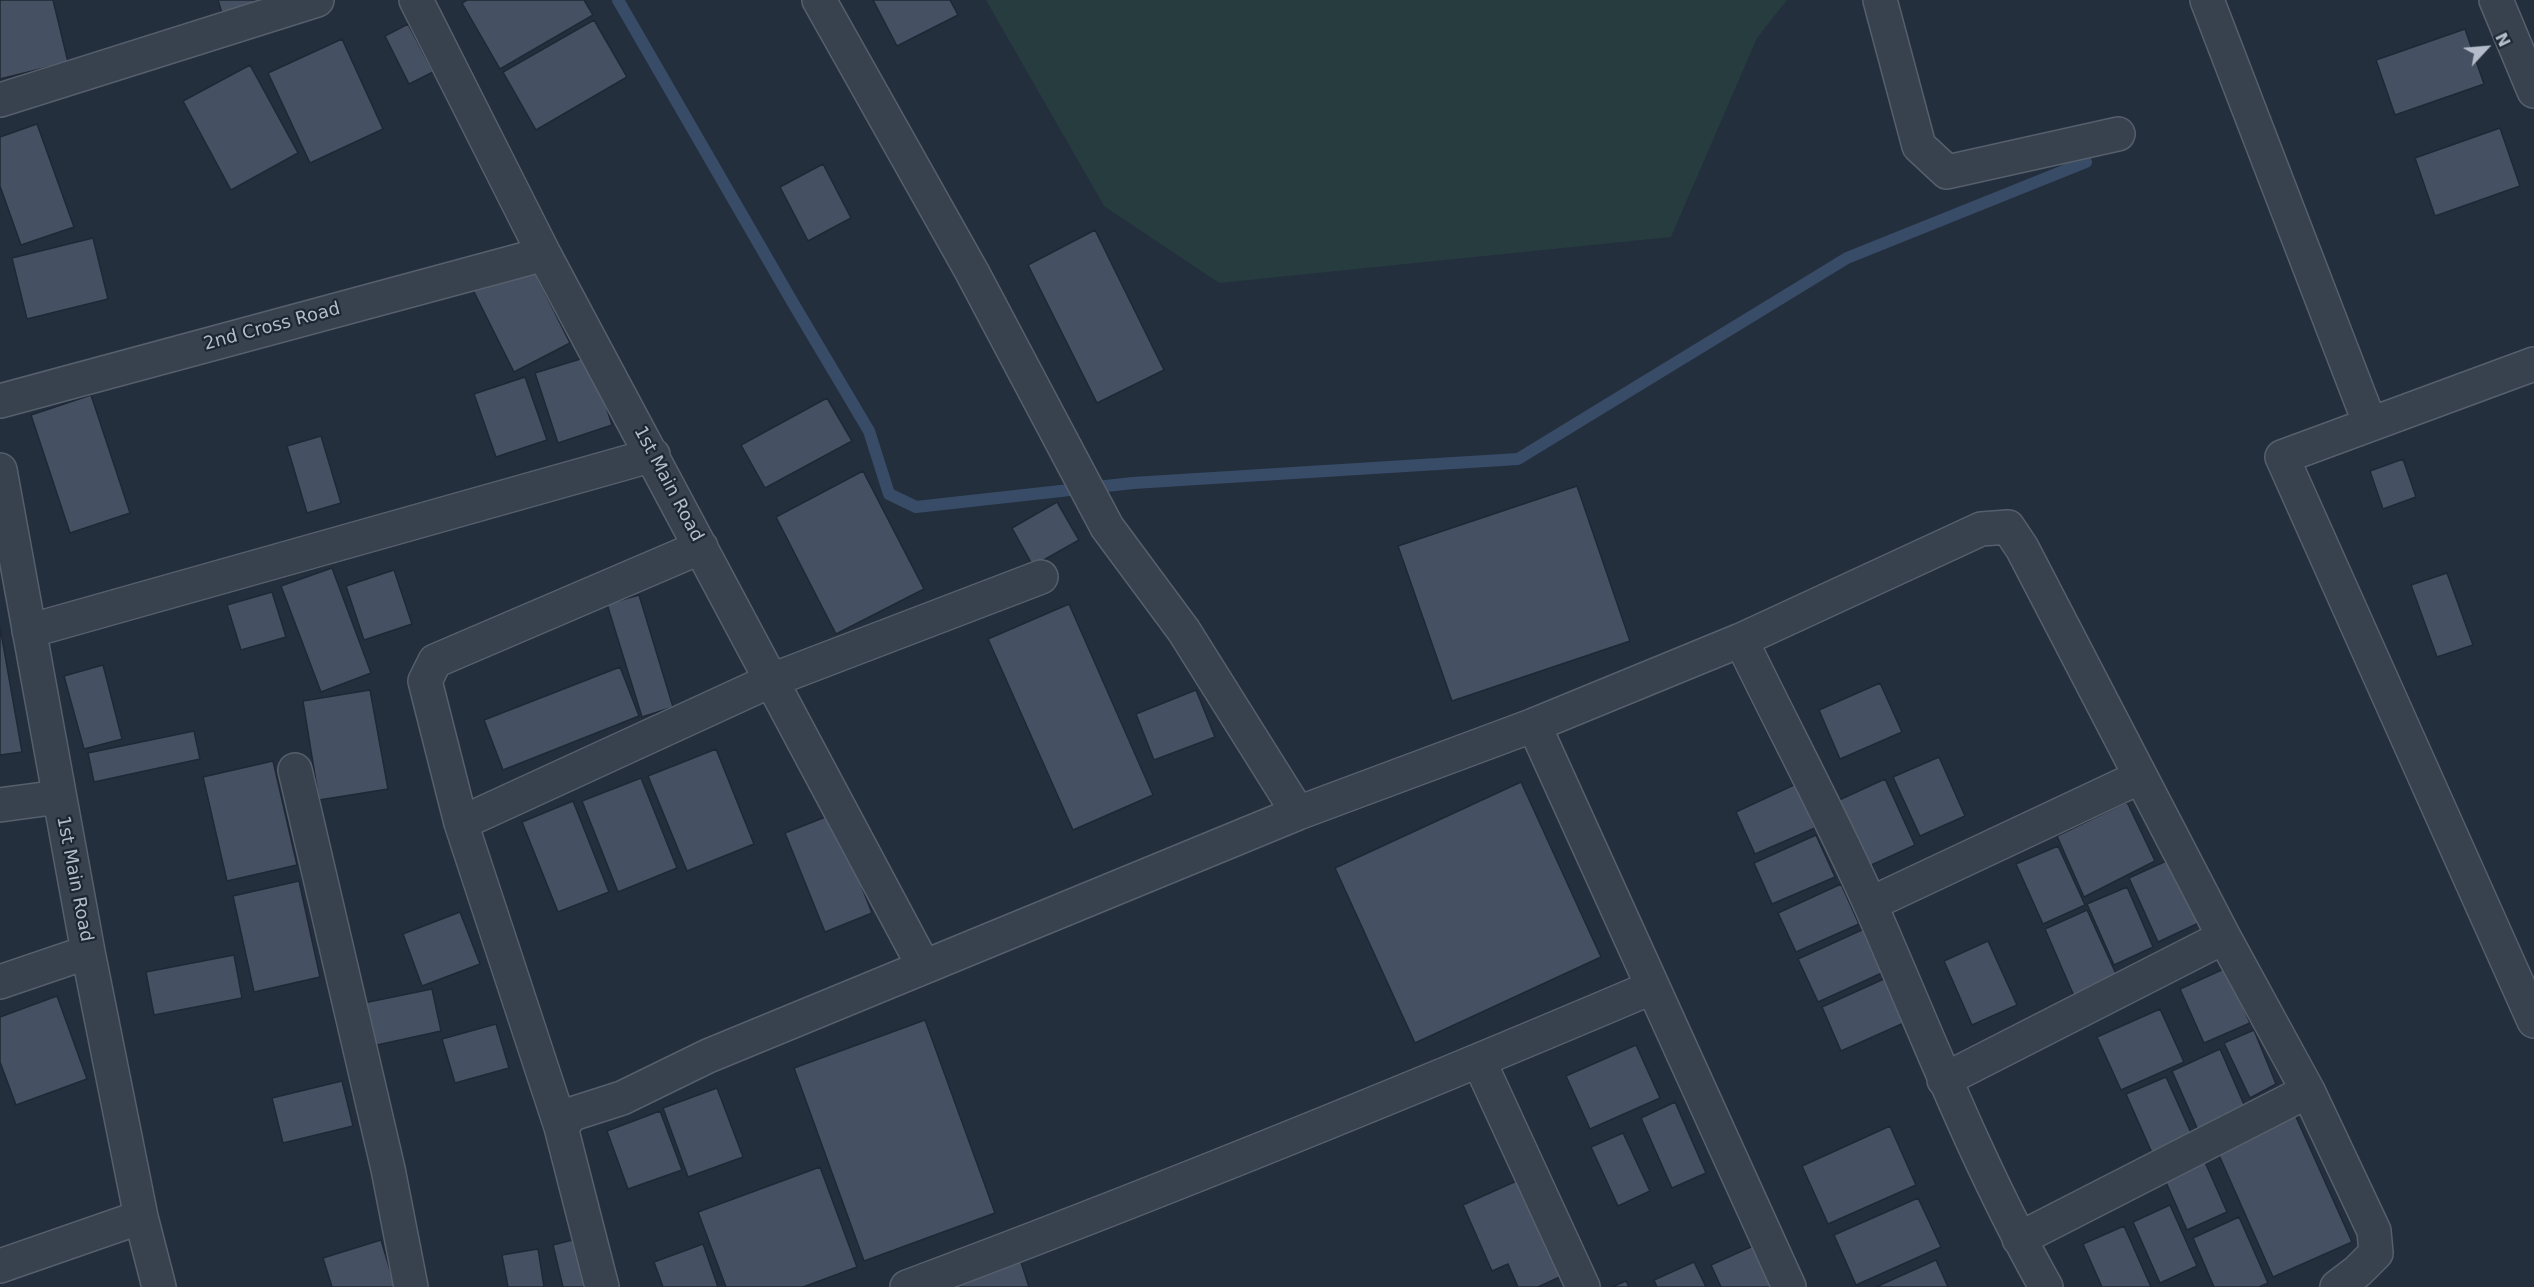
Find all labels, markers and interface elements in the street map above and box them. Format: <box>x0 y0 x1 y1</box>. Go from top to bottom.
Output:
north arrow <box>2456 18 2516 78</box>
text: N <box>2491 30 2514 50</box>
street label: 2nd Cross Road <box>201 298 343 356</box>
street label: 1st Main Road <box>629 423 707 545</box>
street label: 1st Main Road <box>51 814 97 944</box>

